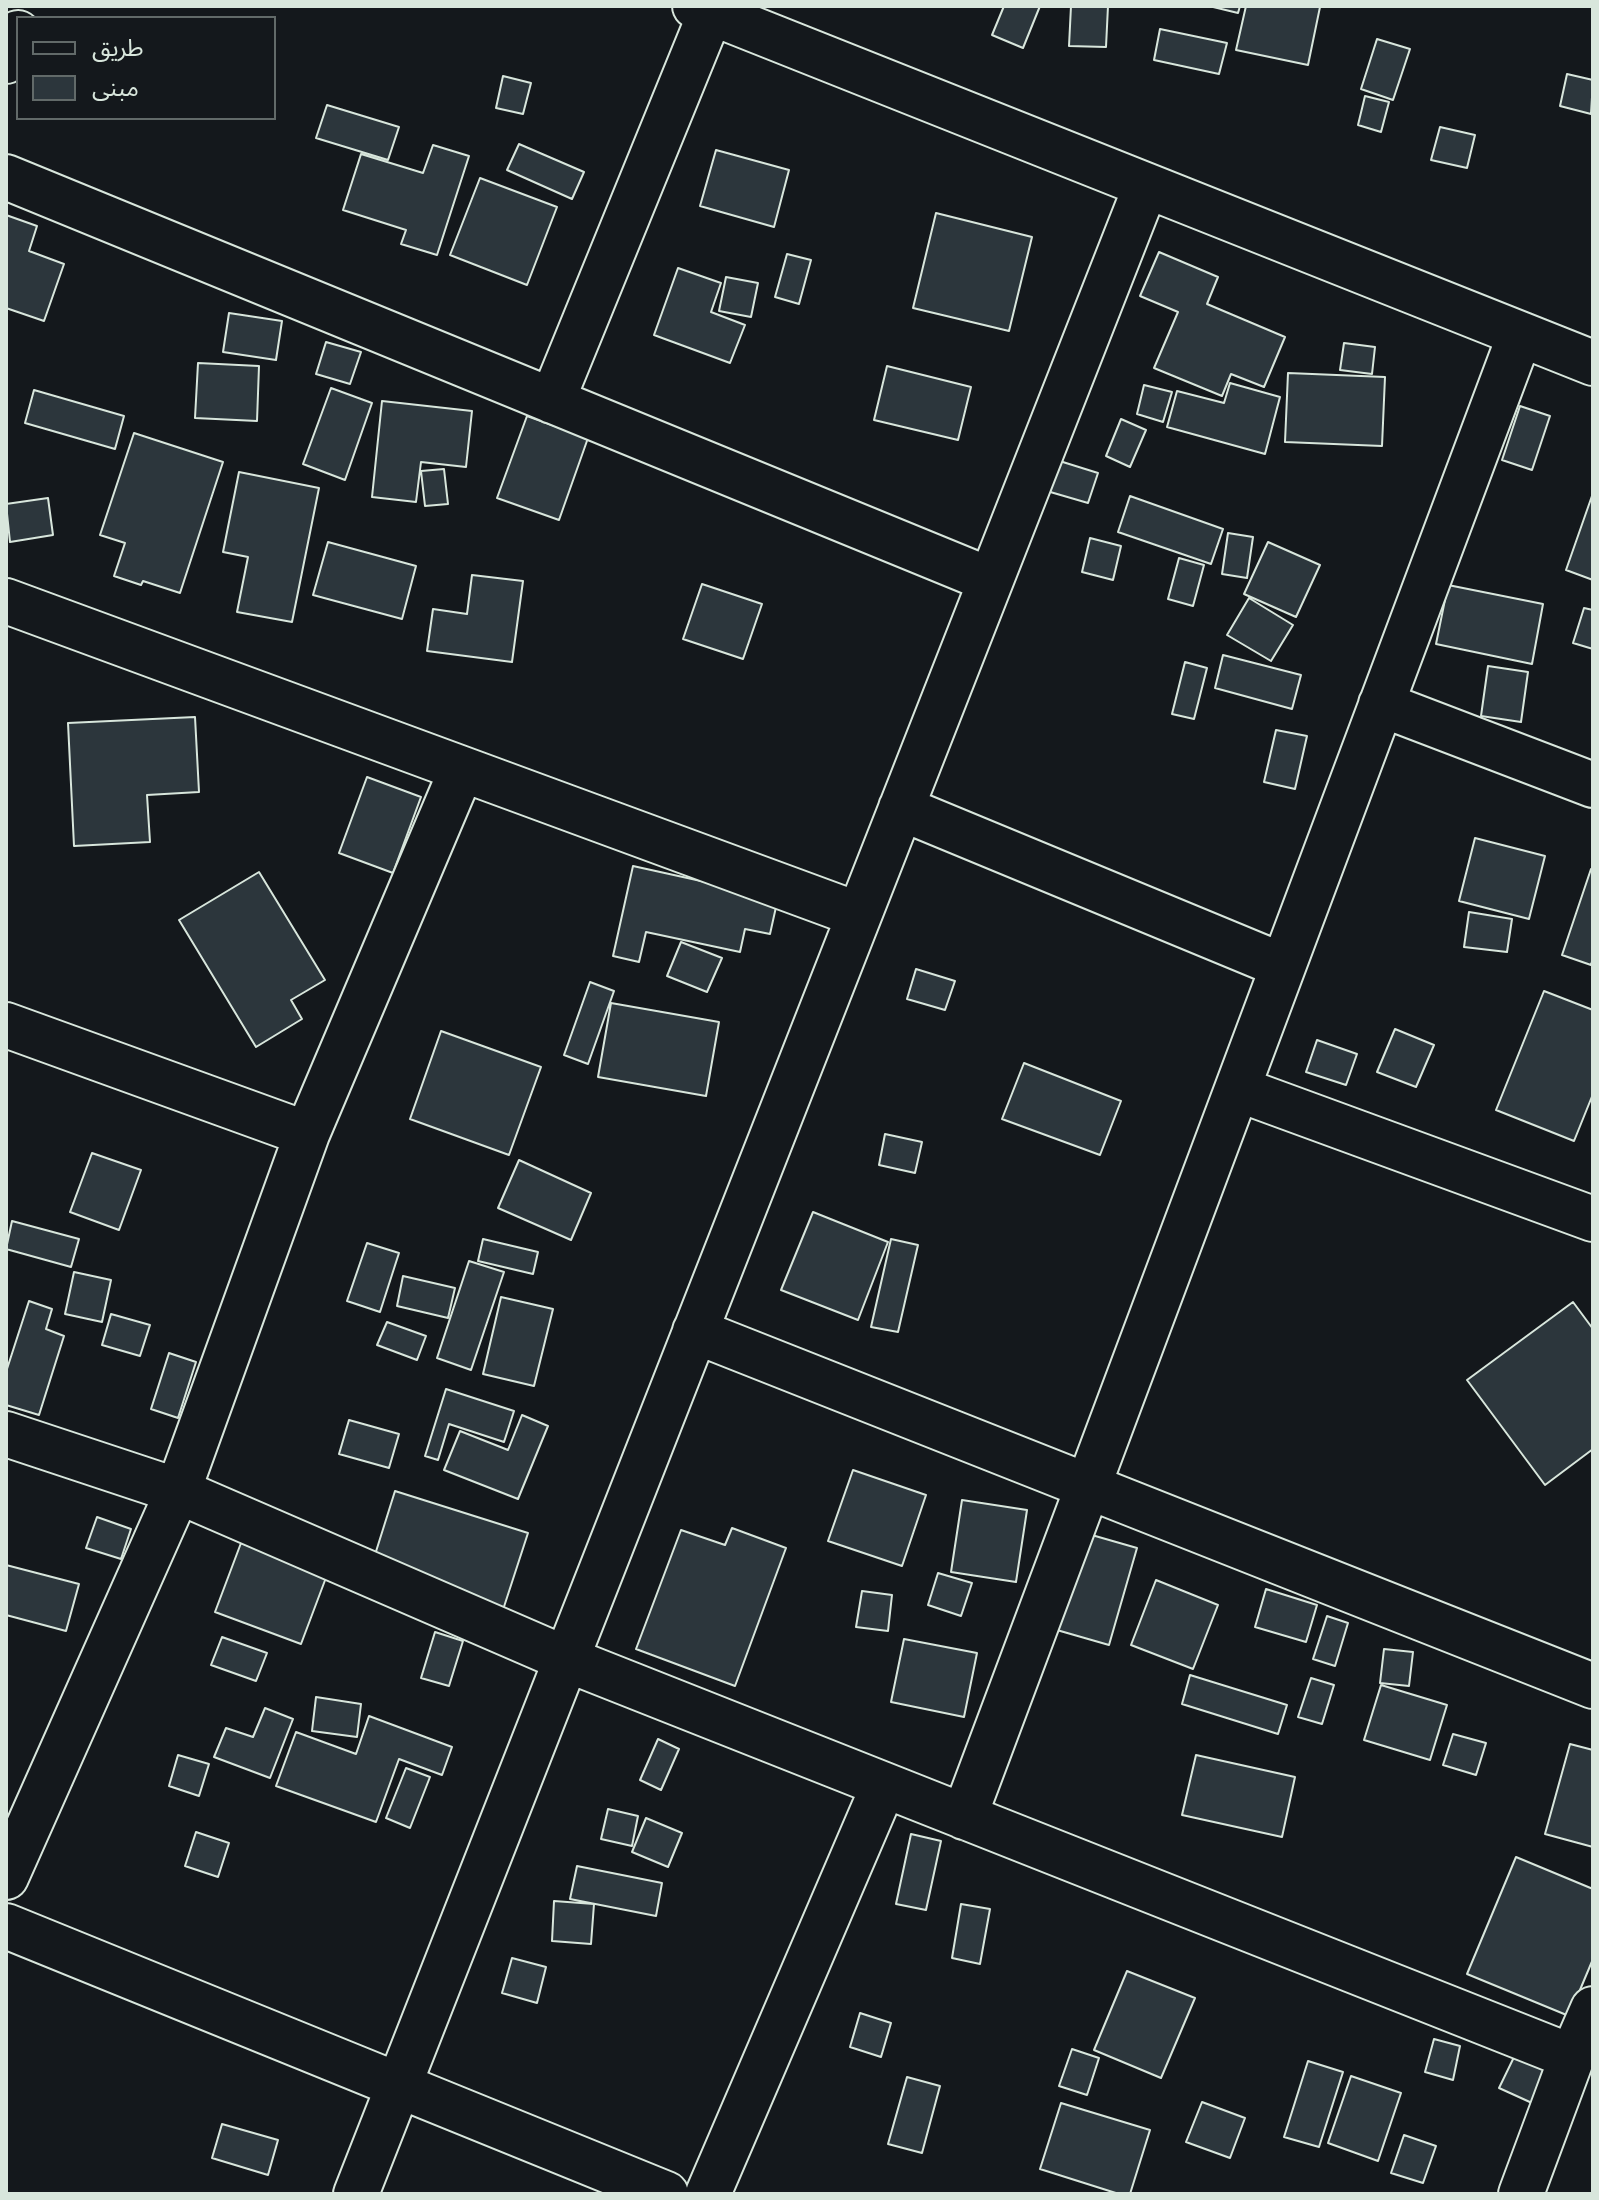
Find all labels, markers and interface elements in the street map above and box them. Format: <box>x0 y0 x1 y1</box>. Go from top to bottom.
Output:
legend <box>16 16 276 120</box>
text: طريق <box>92 30 144 63</box>
text: مبنى <box>92 70 139 103</box>

